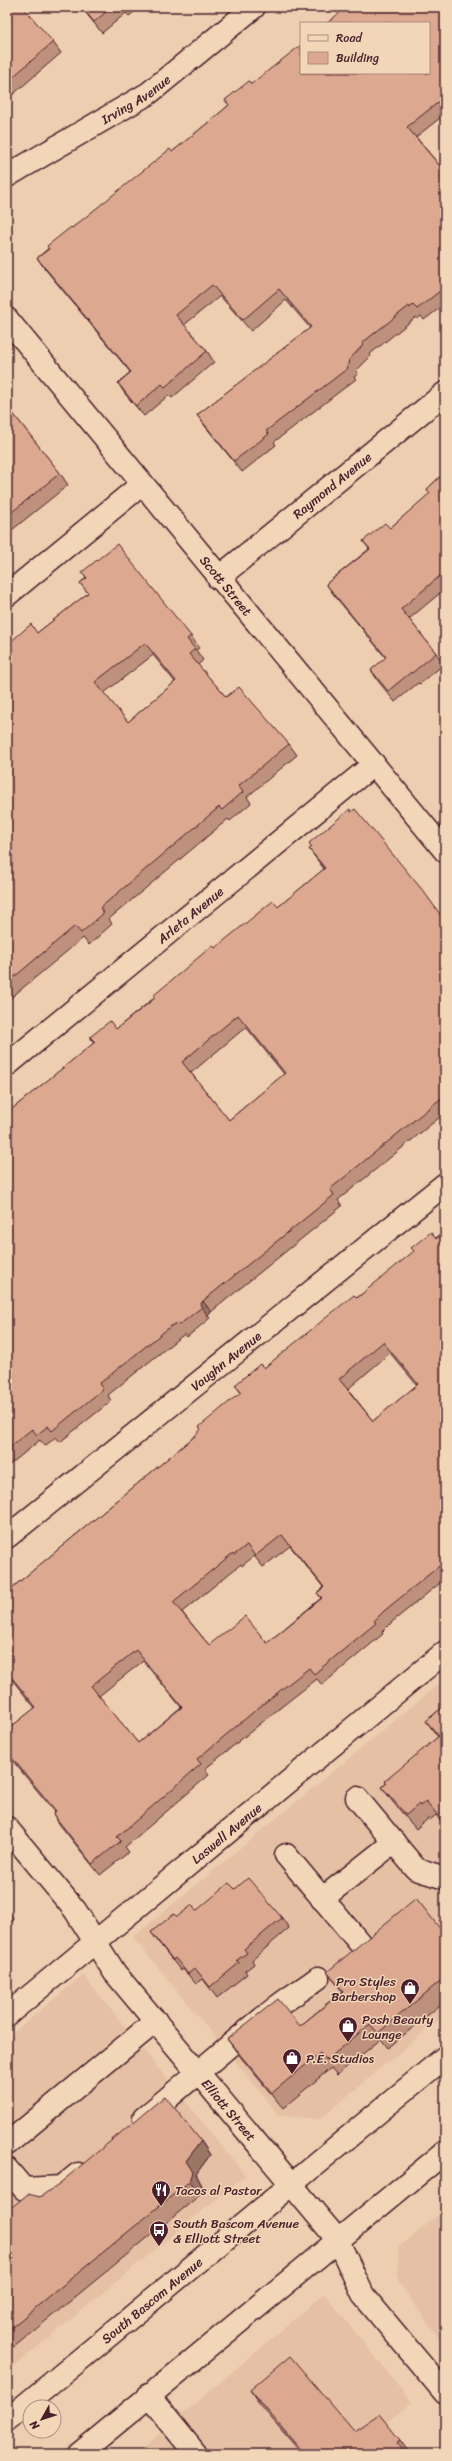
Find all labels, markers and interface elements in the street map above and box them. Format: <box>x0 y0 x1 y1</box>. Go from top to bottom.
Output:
legend <box>300 22 430 74</box>
text: Road <box>336 27 363 49</box>
text: Building <box>336 47 379 69</box>
street label: Irving Avenue <box>96 68 176 131</box>
street label: Raymond Avenue <box>287 445 377 525</box>
street label: Scott Street <box>194 550 259 621</box>
street label: Arleta Avenue <box>151 880 229 950</box>
street label: Vaughn Avenue <box>185 1325 266 1397</box>
street label: Laswell Avenue <box>186 1796 267 1870</box>
place label: Pro Styles Barbershop <box>331 1970 396 2008</box>
shop icon: Pro Styles Barbershop <box>399 1977 421 2005</box>
place label: Posh Beauty Lounge <box>362 2008 433 2046</box>
shop icon: Posh Beauty Lounge <box>337 2015 359 2043</box>
shop icon: P.E. Studios <box>281 2047 303 2075</box>
place label: P.E. Studios <box>306 2047 375 2070</box>
street label: Elliott Street <box>196 2073 262 2146</box>
restaurant icon: Tacos al Pastor <box>150 2179 172 2207</box>
place label: Tacos al Pastor <box>175 2179 262 2202</box>
place label: South Bascom Avenue & Elliott Street <box>173 2212 299 2250</box>
bus stop icon: South Bascom Avenue & Elliott Street <box>148 2219 170 2247</box>
street label: South Bascom Avenue <box>96 2251 208 2349</box>
north arrow <box>22 2399 62 2439</box>
text: N <box>25 2416 45 2435</box>

